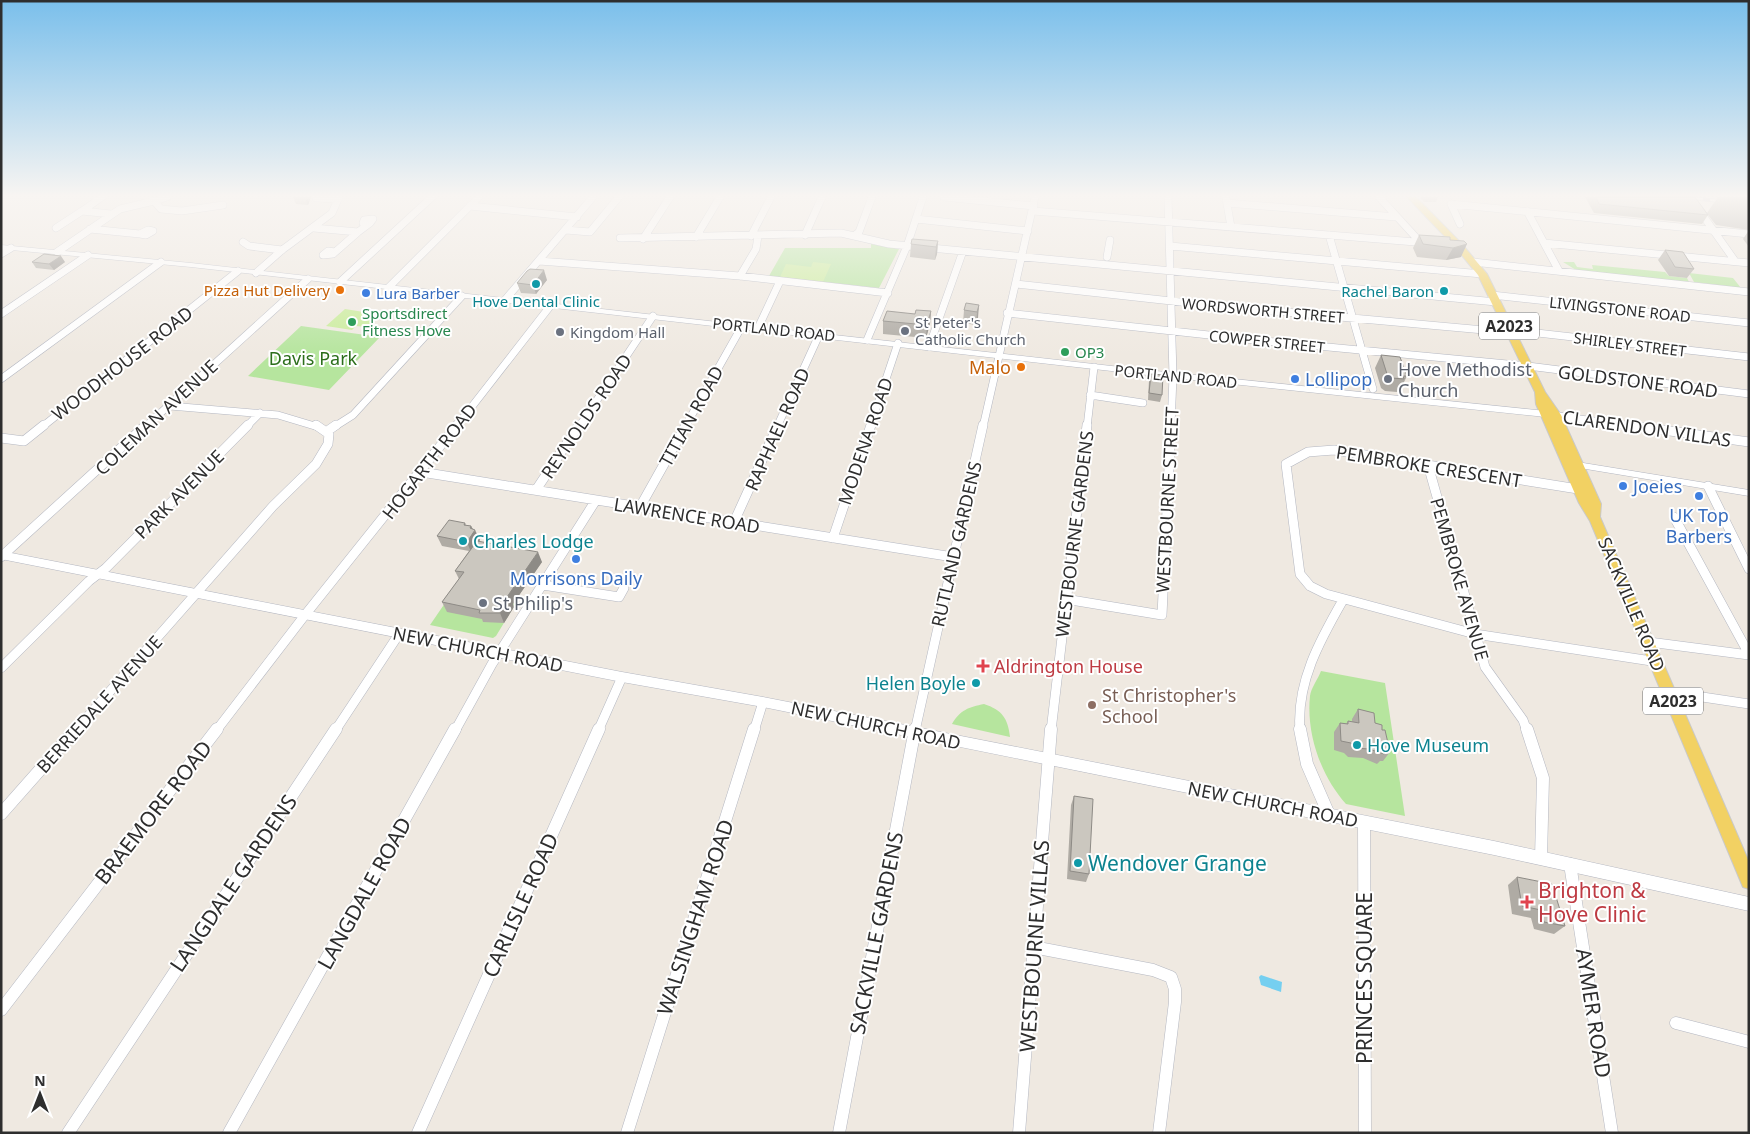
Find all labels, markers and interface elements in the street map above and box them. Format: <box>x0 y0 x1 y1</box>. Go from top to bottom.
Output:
marker: Hove Dental Clinic <box>530 278 542 290</box>
place label: Pizza Hut Delivery <box>204 280 330 300</box>
place label: Rachel Baron <box>1341 281 1434 301</box>
place label: Lura Barber <box>376 283 460 303</box>
marker: Pizza Hut Delivery <box>334 284 346 296</box>
marker: Rachel Baron <box>1438 285 1450 297</box>
marker: Lura Barber <box>360 287 372 299</box>
place label: Hove Dental Clinic <box>472 291 600 311</box>
street label: LIVINGSTONE ROAD <box>1548 292 1692 326</box>
street label: WORDSWORTH STREET <box>1181 293 1346 327</box>
street label: WOODHOUSE ROAD <box>47 300 197 426</box>
place label: Sportsdirect Fitness Hove <box>362 303 451 340</box>
place label: St Peter's Catholic Church <box>915 312 1026 349</box>
road number: A2023 <box>1479 312 1539 340</box>
street label: PORTLAND ROAD <box>712 313 836 345</box>
marker: Sportsdirect Fitness Hove <box>346 316 358 328</box>
place label: Kingdom Hall <box>570 322 665 342</box>
marker: St Peter's Catholic Church <box>899 325 911 337</box>
street label: COWPER STREET <box>1208 325 1327 357</box>
marker: Kingdom Hall <box>554 326 566 338</box>
street label: SHIRLEY STREET <box>1573 327 1688 361</box>
place label: OP3 <box>1075 342 1104 362</box>
park label: Davis Park <box>269 346 358 370</box>
marker: OP3 <box>1059 346 1071 358</box>
street label: REYNOLDS ROAD <box>535 349 637 483</box>
street label: COLEMAN AVENUE <box>90 354 222 480</box>
place label: Malo <box>969 355 1011 379</box>
place label: Hove Methodist Church <box>1398 357 1532 402</box>
street label: GOLDSTONE ROAD <box>1557 359 1719 403</box>
street label: PORTLAND ROAD <box>1114 360 1238 392</box>
street label: TITIAN ROAD <box>653 361 729 471</box>
marker: Malo <box>1015 361 1027 373</box>
street label: RAPHAEL ROAD <box>739 364 815 494</box>
place label: Lollipop <box>1305 367 1372 391</box>
marker: Lollipop <box>1289 373 1301 385</box>
marker: Hove Methodist Church <box>1382 373 1394 385</box>
street label: MODENA ROAD <box>832 374 898 508</box>
street label: HOGARTH ROAD <box>376 398 482 524</box>
street label: CLARENDON VILLAS <box>1561 404 1733 452</box>
street label: WESTBOURNE STREET <box>1150 406 1184 594</box>
street label: WESTBOURNE GARDENS <box>1049 429 1099 639</box>
street label: PEMBROKE CRESCENT <box>1335 439 1523 493</box>
street label: PARK AVENUE <box>129 444 229 544</box>
street label: RUTLAND GARDENS <box>925 459 987 629</box>
place label: Joeies <box>1631 474 1682 498</box>
marker: Joeies <box>1617 480 1629 492</box>
marker: UK Top Barbers <box>1693 490 1705 502</box>
street label: LAWRENCE ROAD <box>612 492 762 538</box>
street label: PEMBROKE AVENUE <box>1425 495 1495 663</box>
place label: UK Top Barbers <box>1666 503 1732 548</box>
place label: Charles Lodge <box>473 529 594 553</box>
street label: SACKVILLE ROAD <box>1593 533 1671 675</box>
marker: Charles Lodge <box>457 535 469 547</box>
marker: Morrisons Daily <box>570 553 582 565</box>
place label: Morrisons Daily <box>510 566 643 590</box>
place label: St Philip's <box>493 591 573 615</box>
marker: St Philip's <box>477 597 489 609</box>
street label: NEW CHURCH ROAD <box>391 621 565 677</box>
street label: BERRIEDALE AVENUE <box>31 630 167 778</box>
place label: Aldrington House <box>994 654 1143 678</box>
marker: Aldrington House <box>976 659 990 673</box>
place label: Helen Boyle <box>866 671 966 695</box>
marker: Helen Boyle <box>970 677 982 689</box>
place label: St Christopher's School <box>1102 683 1236 728</box>
road number: A2023 <box>1643 688 1703 714</box>
street label: NEW CHURCH ROAD <box>789 695 963 755</box>
marker: St Christopher's School <box>1086 699 1098 711</box>
place label: Hove Museum <box>1367 733 1489 757</box>
street label: BRAEMORE ROAD <box>88 734 218 890</box>
marker: Hove Museum <box>1351 739 1363 751</box>
street label: NEW CHURCH ROAD <box>1186 776 1360 832</box>
street label: LANGDALE GARDENS <box>163 789 303 977</box>
street label: LANGDALE ROAD <box>311 812 417 974</box>
street label: WALSINGHAM ROAD <box>650 816 740 1018</box>
street label: CARLISLE ROAD <box>476 828 564 982</box>
street label: SACKVILLE GARDENS <box>843 829 909 1037</box>
street label: WESTBOURNE VILLAS <box>1013 839 1055 1053</box>
place label: Wendover Grange <box>1088 849 1267 877</box>
marker: Wendover Grange <box>1072 857 1084 869</box>
place label: Brighton & Hove Clinic <box>1538 876 1646 928</box>
street label: PRINCES SQUARE <box>1350 892 1378 1064</box>
marker: Brighton & Hove Clinic <box>1520 895 1534 909</box>
street label: AYMER ROAD <box>1570 946 1618 1080</box>
north arrow <box>15 1069 65 1119</box>
text: N <box>34 1071 46 1090</box>

